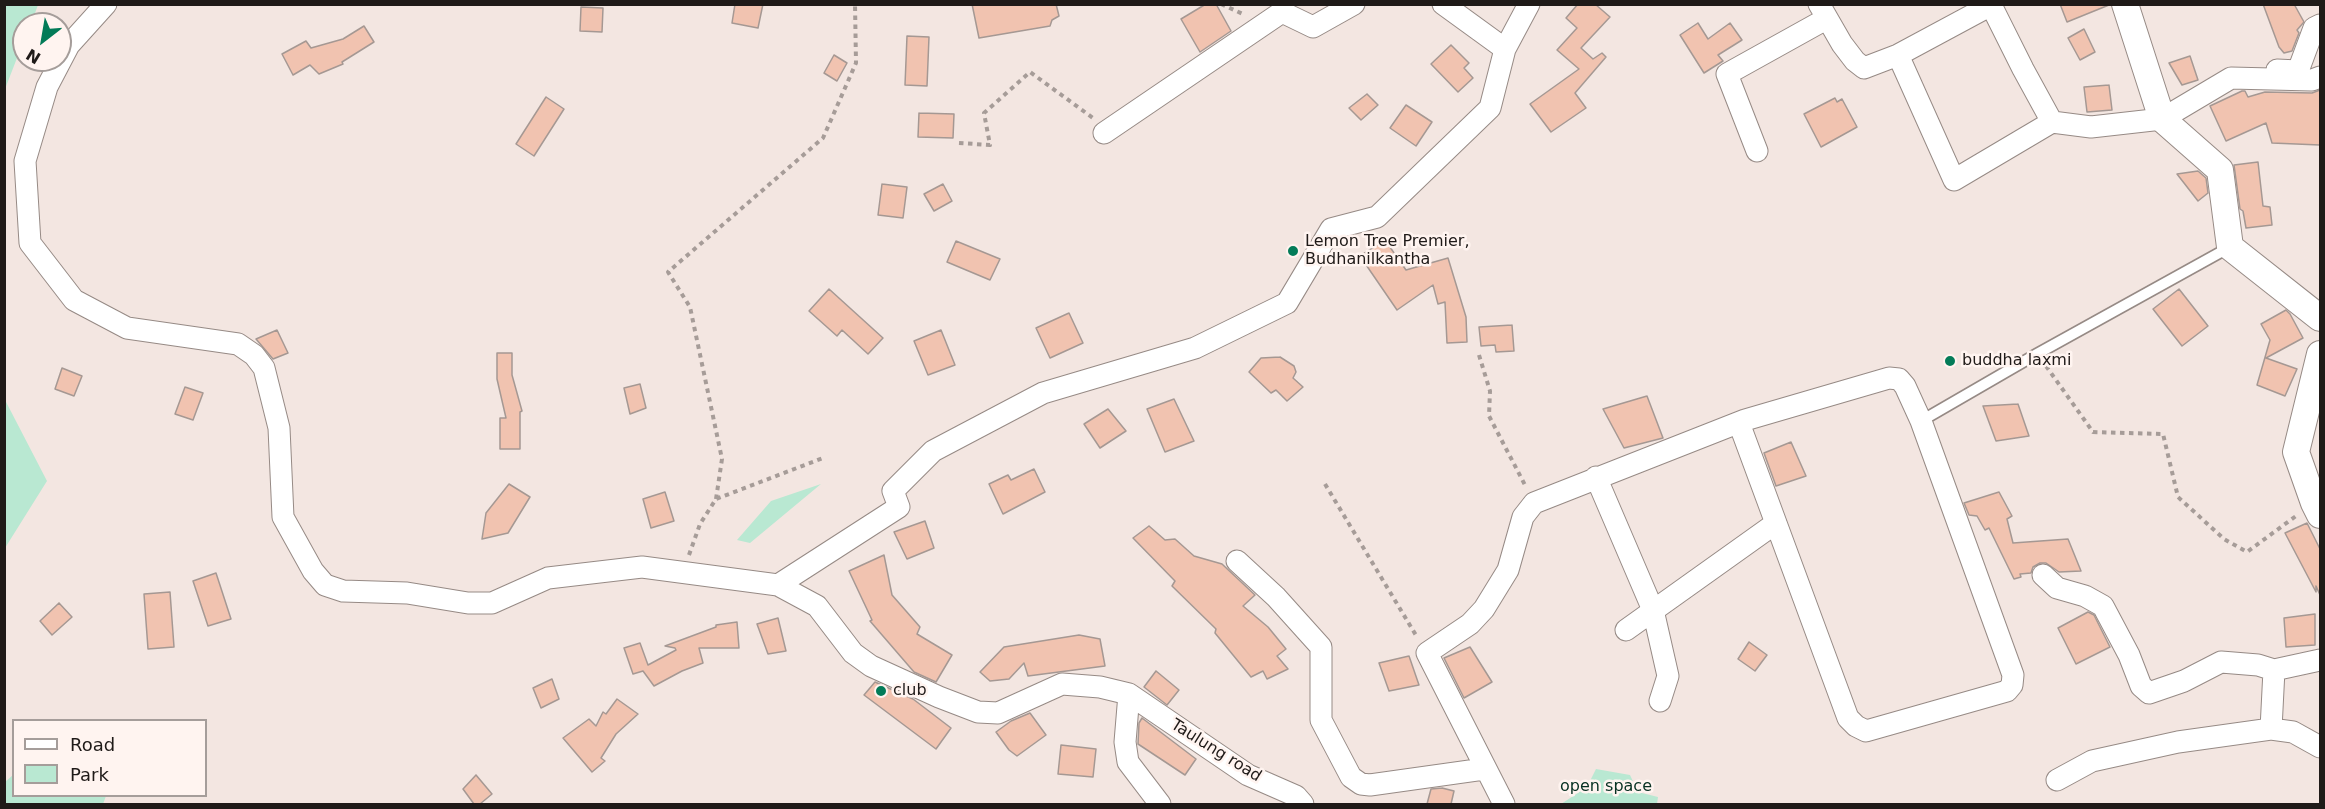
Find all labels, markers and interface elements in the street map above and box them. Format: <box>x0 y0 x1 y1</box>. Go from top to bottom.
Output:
north arrow <box>12 12 72 72</box>
text: N <box>23 45 44 68</box>
place label: Lemon Tree Premier, Budhanilkantha <box>1305 232 1469 270</box>
marker: Lemon Tree Premier, Budhanilkantha <box>1286 244 1300 258</box>
place label: buddha laxmi <box>1962 351 2071 371</box>
marker: buddha laxmi <box>1943 354 1957 368</box>
place label: club <box>893 681 927 701</box>
marker: club <box>874 684 888 698</box>
street label: Taulung road <box>1167 716 1265 786</box>
legend <box>12 719 207 797</box>
text: Road <box>70 734 115 755</box>
text: Park <box>70 764 109 785</box>
park label: open space <box>1560 777 1652 797</box>

